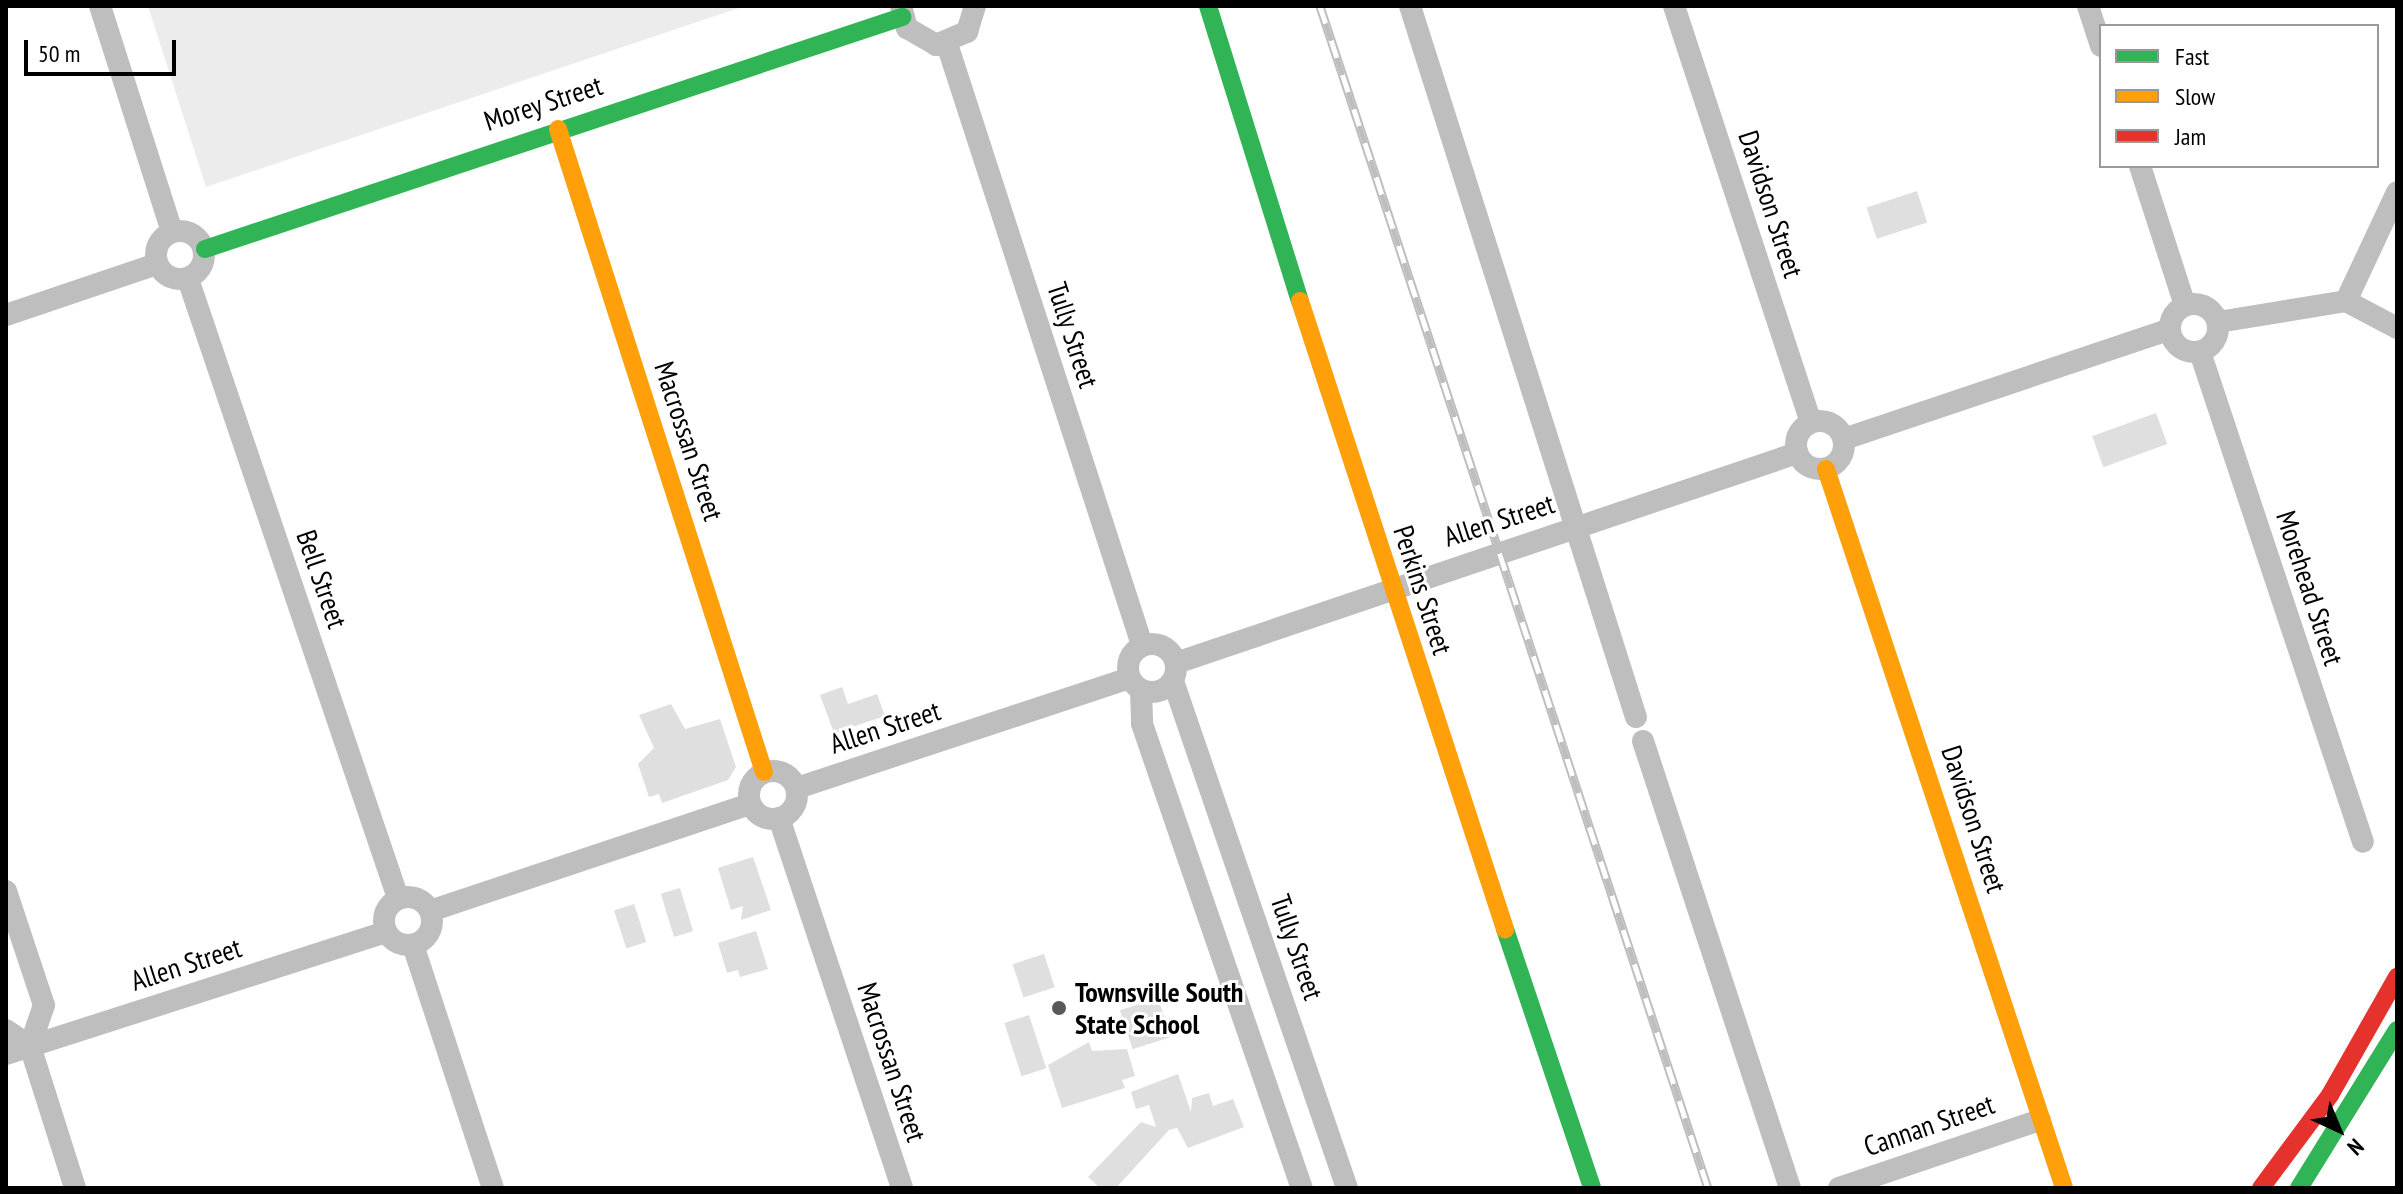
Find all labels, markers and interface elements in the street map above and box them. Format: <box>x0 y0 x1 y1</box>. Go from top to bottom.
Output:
scale bar <box>28 24 180 74</box>
legend <box>2099 24 2379 168</box>
text: 50 m <box>38 38 80 69</box>
text: Fast <box>2175 41 2209 72</box>
street label: Morey Street <box>479 68 607 138</box>
text: Slow <box>2175 81 2215 112</box>
text: Jam <box>2175 121 2206 152</box>
street label: Davidson Street <box>1731 126 1811 282</box>
street label: Tully Street <box>1040 278 1106 392</box>
street label: Macrossan Street <box>648 357 730 525</box>
street label: Allen Street <box>1440 486 1558 554</box>
street label: Morehead Street <box>2269 507 2351 669</box>
street label: Perkins Street <box>1386 521 1460 659</box>
street label: Bell Street <box>290 525 354 633</box>
street label: Allen Street <box>826 693 944 761</box>
street label: Davidson Street <box>1934 741 2014 897</box>
street label: Tully Street <box>1263 890 1331 1004</box>
street label: Allen Street <box>127 930 245 998</box>
place label: Townsville South State School <box>1075 975 1243 1041</box>
street label: Macrossan Street <box>851 978 933 1146</box>
marker: Townsville South State School <box>1050 999 1068 1017</box>
street label: Cannan Street <box>1859 1087 1999 1163</box>
north arrow <box>2299 1090 2379 1170</box>
text: N <box>2342 1133 2370 1161</box>

